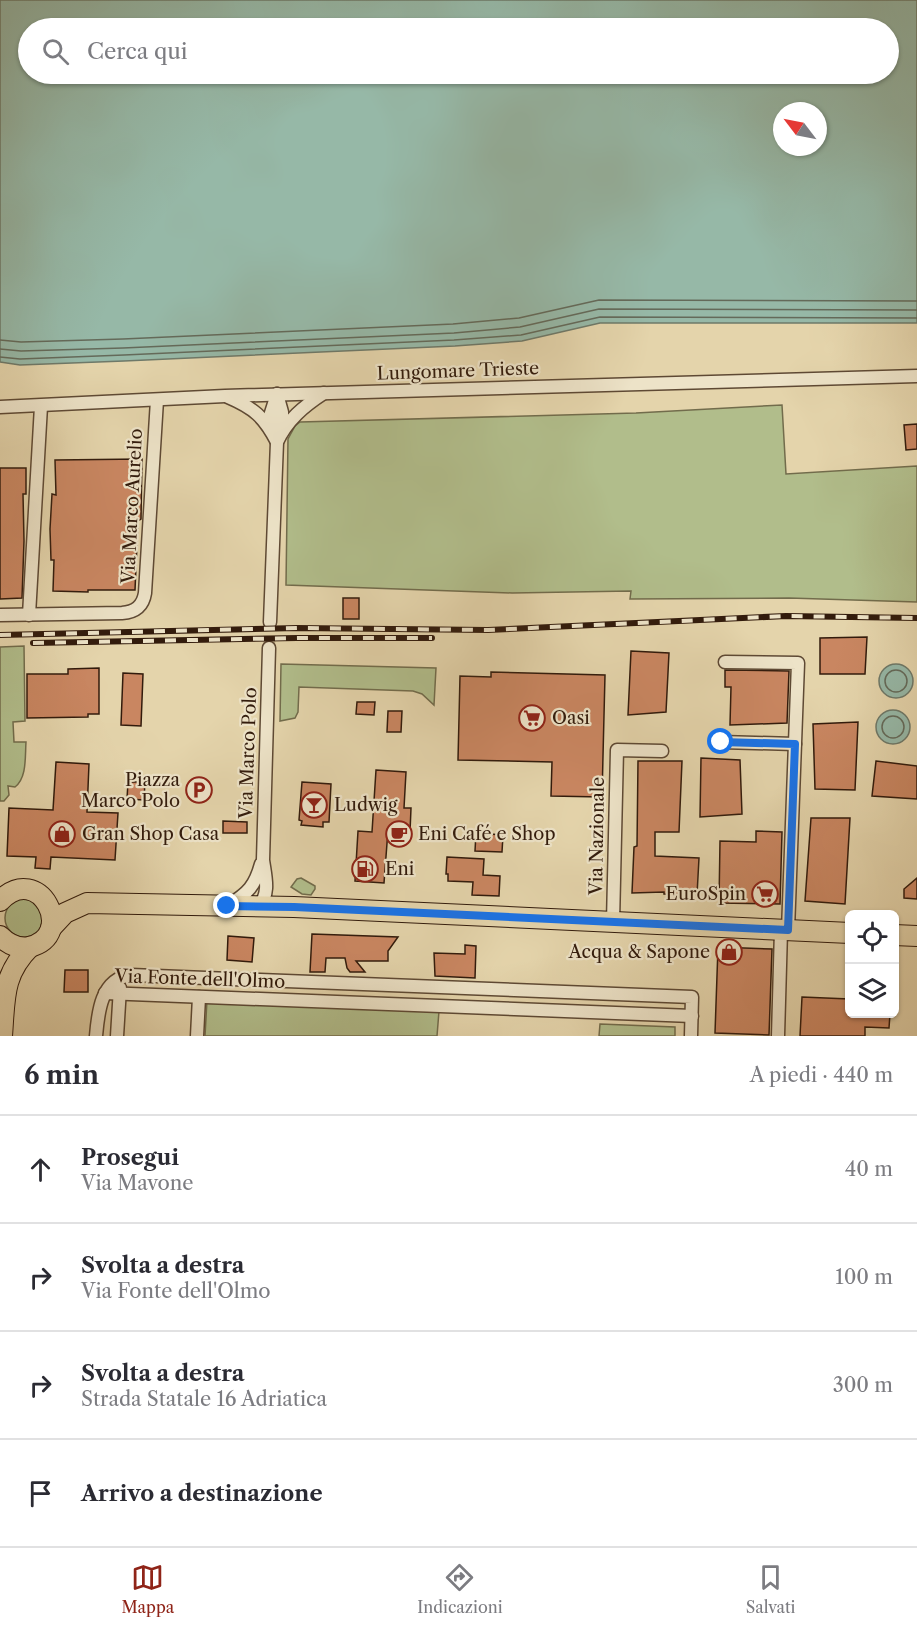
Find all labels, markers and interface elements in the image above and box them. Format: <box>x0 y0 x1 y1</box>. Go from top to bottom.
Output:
search box <box>18 18 899 84</box>
icon: search <box>39 35 72 68</box>
text: Cerca qui <box>87 38 188 65</box>
north arrow <box>773 102 827 156</box>
street label: Lungomare Trieste <box>377 357 539 385</box>
street label: Via Marco Aurelio <box>117 428 147 585</box>
street label: Via Marco Polo <box>235 687 261 820</box>
supermarket icon: Oasi <box>517 703 547 733</box>
place label: Oasi <box>552 707 590 729</box>
route start <box>707 728 733 754</box>
place label: Piazza Marco Polo <box>81 769 181 812</box>
parking icon: Piazza Marco Polo <box>184 775 214 805</box>
street label: Via Nazionale <box>585 777 609 896</box>
bar icon: Ludwig <box>299 790 329 820</box>
place label: Ludwig <box>334 794 398 816</box>
shop icon: Gran Shop Casa <box>47 819 77 849</box>
cafe icon: Eni Café e Shop <box>384 819 414 849</box>
place label: Gran Shop Casa <box>82 823 220 845</box>
place label: Eni Café e Shop <box>418 823 555 845</box>
fuel station icon: Eni <box>350 854 380 884</box>
place label: Eni <box>385 858 415 880</box>
supermarket icon: EuroSpin <box>750 879 780 909</box>
place label: EuroSpin <box>666 883 746 905</box>
route end <box>213 892 239 918</box>
map controls <box>845 910 899 1018</box>
button: locate <box>845 910 899 964</box>
shop icon: Acqua & Sapone <box>714 937 744 967</box>
place label: Acqua & Sapone <box>567 941 710 963</box>
button: layers <box>845 964 899 1018</box>
street label: Via Fonte dell'Olmo <box>113 965 286 993</box>
text: 6 min <box>24 1059 99 1091</box>
text: A piedi · 440 m <box>750 1063 893 1087</box>
text: Prosegui <box>81 1144 179 1171</box>
icon: ahead <box>24 1153 57 1186</box>
text: 40 m <box>845 1157 893 1181</box>
text: Via Mavone <box>81 1171 193 1195</box>
text: Svolta a destra <box>81 1252 244 1279</box>
icon: right <box>24 1261 57 1294</box>
text: 100 m <box>835 1265 893 1289</box>
text: Via Fonte dell'Olmo <box>81 1279 271 1303</box>
text: Svolta a destra <box>81 1360 244 1387</box>
icon: right <box>24 1369 57 1402</box>
text: 300 m <box>833 1373 893 1397</box>
text: Strada Statale 16 Adriatica <box>81 1387 327 1411</box>
icon: arrive <box>24 1477 57 1510</box>
text: Arrivo a destinazione <box>81 1480 323 1507</box>
tab: Mappa <box>122 1561 174 1617</box>
tab: Indicazioni <box>417 1561 503 1617</box>
tab: Salvati <box>746 1561 795 1617</box>

